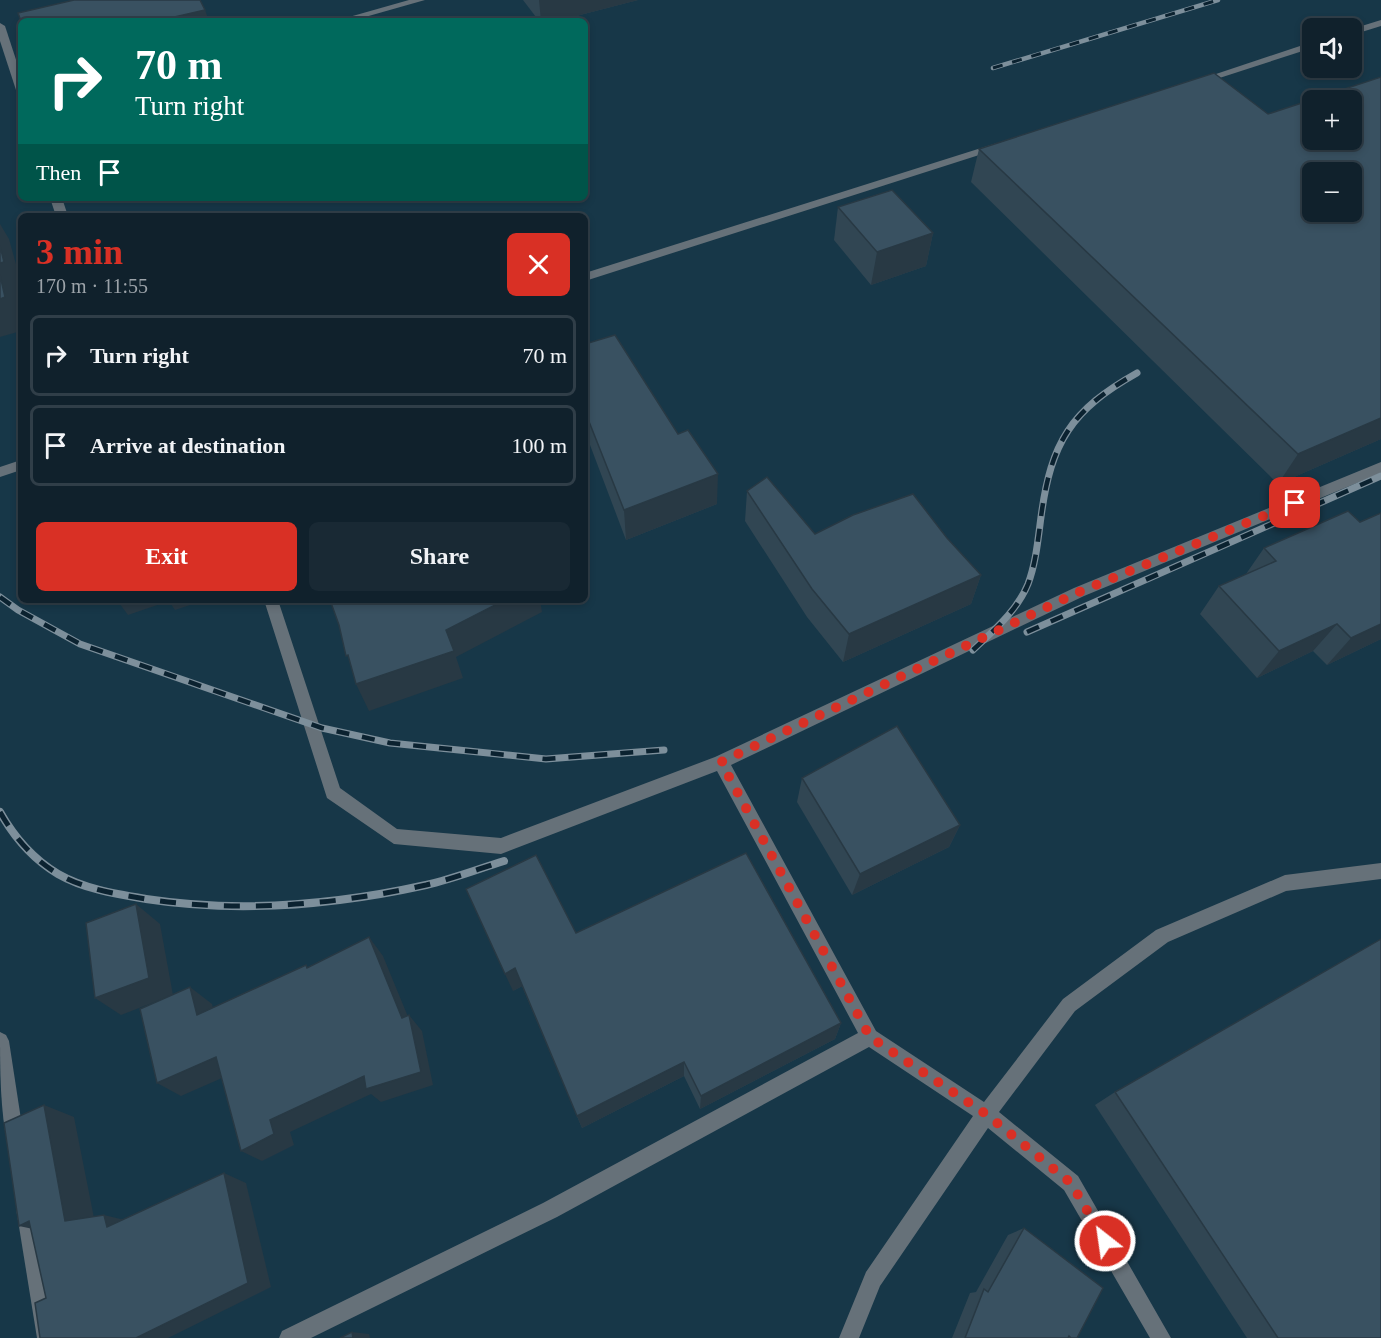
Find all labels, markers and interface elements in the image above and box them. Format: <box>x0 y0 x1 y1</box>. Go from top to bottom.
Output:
map controls <box>1302 18 1362 222</box>
button: sound <box>1302 18 1362 78</box>
icon: right <box>36 42 114 120</box>
text: 70 m <box>135 42 223 88</box>
button: + <box>1302 90 1362 150</box>
text: Turn right <box>135 91 244 121</box>
icon: arrive <box>93 156 126 189</box>
text: Then <box>36 160 81 185</box>
button: − <box>1302 162 1362 222</box>
text: 3 min <box>36 232 123 272</box>
button: close <box>507 233 570 296</box>
text: 170 m · 11:55 <box>36 275 148 297</box>
icon: right <box>39 339 72 372</box>
text: Turn right <box>90 343 189 368</box>
text: 70 m <box>522 343 567 368</box>
icon: arrive <box>39 429 72 462</box>
text: Arrive at destination <box>90 433 286 458</box>
text: 100 m <box>511 433 567 458</box>
pin <box>1269 477 1320 528</box>
icon: arrive <box>1278 486 1311 519</box>
button: Exit <box>36 522 297 591</box>
button: Share <box>309 522 570 591</box>
position arrow <box>1073 1209 1137 1273</box>

